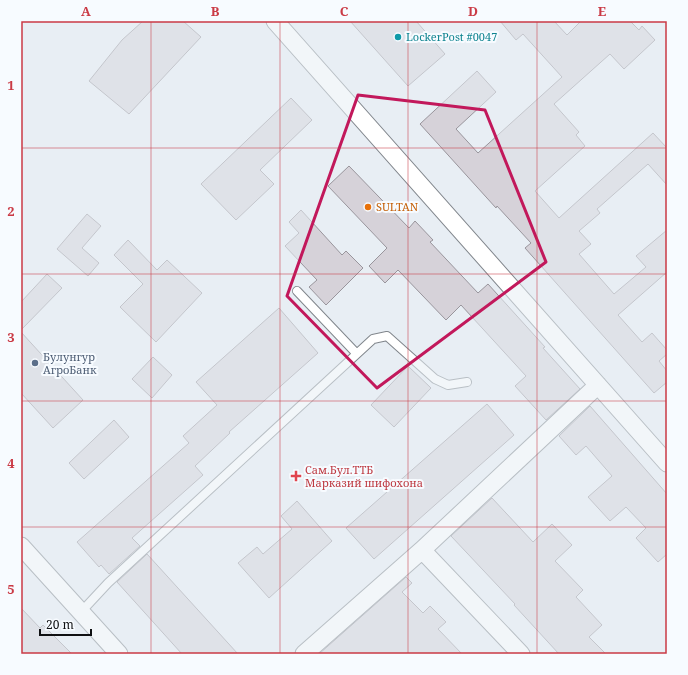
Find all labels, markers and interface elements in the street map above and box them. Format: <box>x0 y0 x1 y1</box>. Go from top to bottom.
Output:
text: A <box>81 2 91 20</box>
text: B <box>211 2 220 20</box>
text: C <box>340 2 349 20</box>
text: D <box>468 2 478 20</box>
text: E <box>598 2 607 20</box>
place label: LockerPost #0047 <box>406 29 497 44</box>
marker: LockerPost #0047 <box>393 32 403 42</box>
text: 1 <box>7 76 15 94</box>
place label: SULTAN <box>376 199 419 214</box>
text: 2 <box>7 202 15 220</box>
marker: SULTAN <box>363 202 373 212</box>
text: 3 <box>7 328 15 346</box>
place label: Булунгур АгроБанк <box>43 349 97 377</box>
marker: Булунгур АгроБанк <box>30 358 40 368</box>
text: 4 <box>7 454 15 472</box>
place label: Сам.Бул.ТТБ Марказий шифохона <box>305 462 423 490</box>
marker: Сам.Бул.ТТБ Марказий шифохона <box>290 470 302 482</box>
text: 5 <box>7 580 15 598</box>
scale bar <box>40 611 91 637</box>
text: 20 m <box>46 616 74 633</box>

